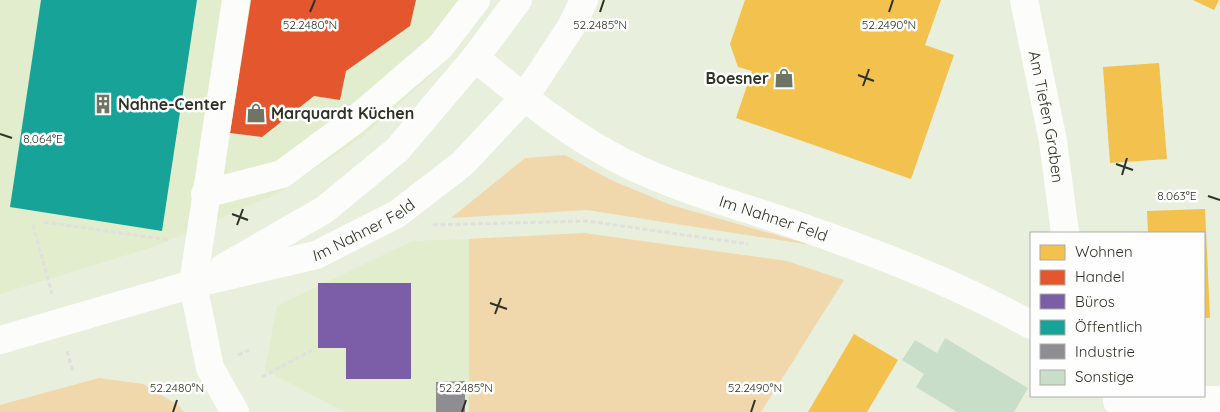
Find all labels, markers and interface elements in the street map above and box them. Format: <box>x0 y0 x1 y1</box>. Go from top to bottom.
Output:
text: 52.2480°N <box>283 17 337 32</box>
text: 52.2485°N <box>573 17 627 32</box>
text: 52.2490°N <box>862 17 916 32</box>
street label: Am Tiefen Graben <box>1025 49 1068 184</box>
shop icon: Boesner <box>773 67 795 89</box>
place label: Boesner <box>705 68 769 88</box>
building icon: Nahne-Center <box>92 93 114 115</box>
place label: Nahne-Center <box>118 94 226 114</box>
shop icon: Marquardt Küchen <box>245 102 267 124</box>
place label: Marquardt Küchen <box>271 103 414 123</box>
text: 8.064°E <box>23 131 63 146</box>
text: 8.063°E <box>1157 188 1197 203</box>
street label: Im Nahner Feld <box>717 191 831 246</box>
street label: Im Nahner Feld <box>311 194 419 265</box>
legend <box>1030 232 1205 397</box>
text: Wohnen <box>1075 242 1133 261</box>
text: Handel <box>1075 267 1125 286</box>
text: Büros <box>1075 292 1115 311</box>
text: Öffentlich <box>1075 317 1142 336</box>
text: Industrie <box>1075 342 1135 361</box>
text: Sonstige <box>1075 367 1134 386</box>
text: 52.2480°N <box>150 380 204 395</box>
text: 52.2485°N <box>439 380 493 395</box>
text: 52.2490°N <box>728 380 782 395</box>

